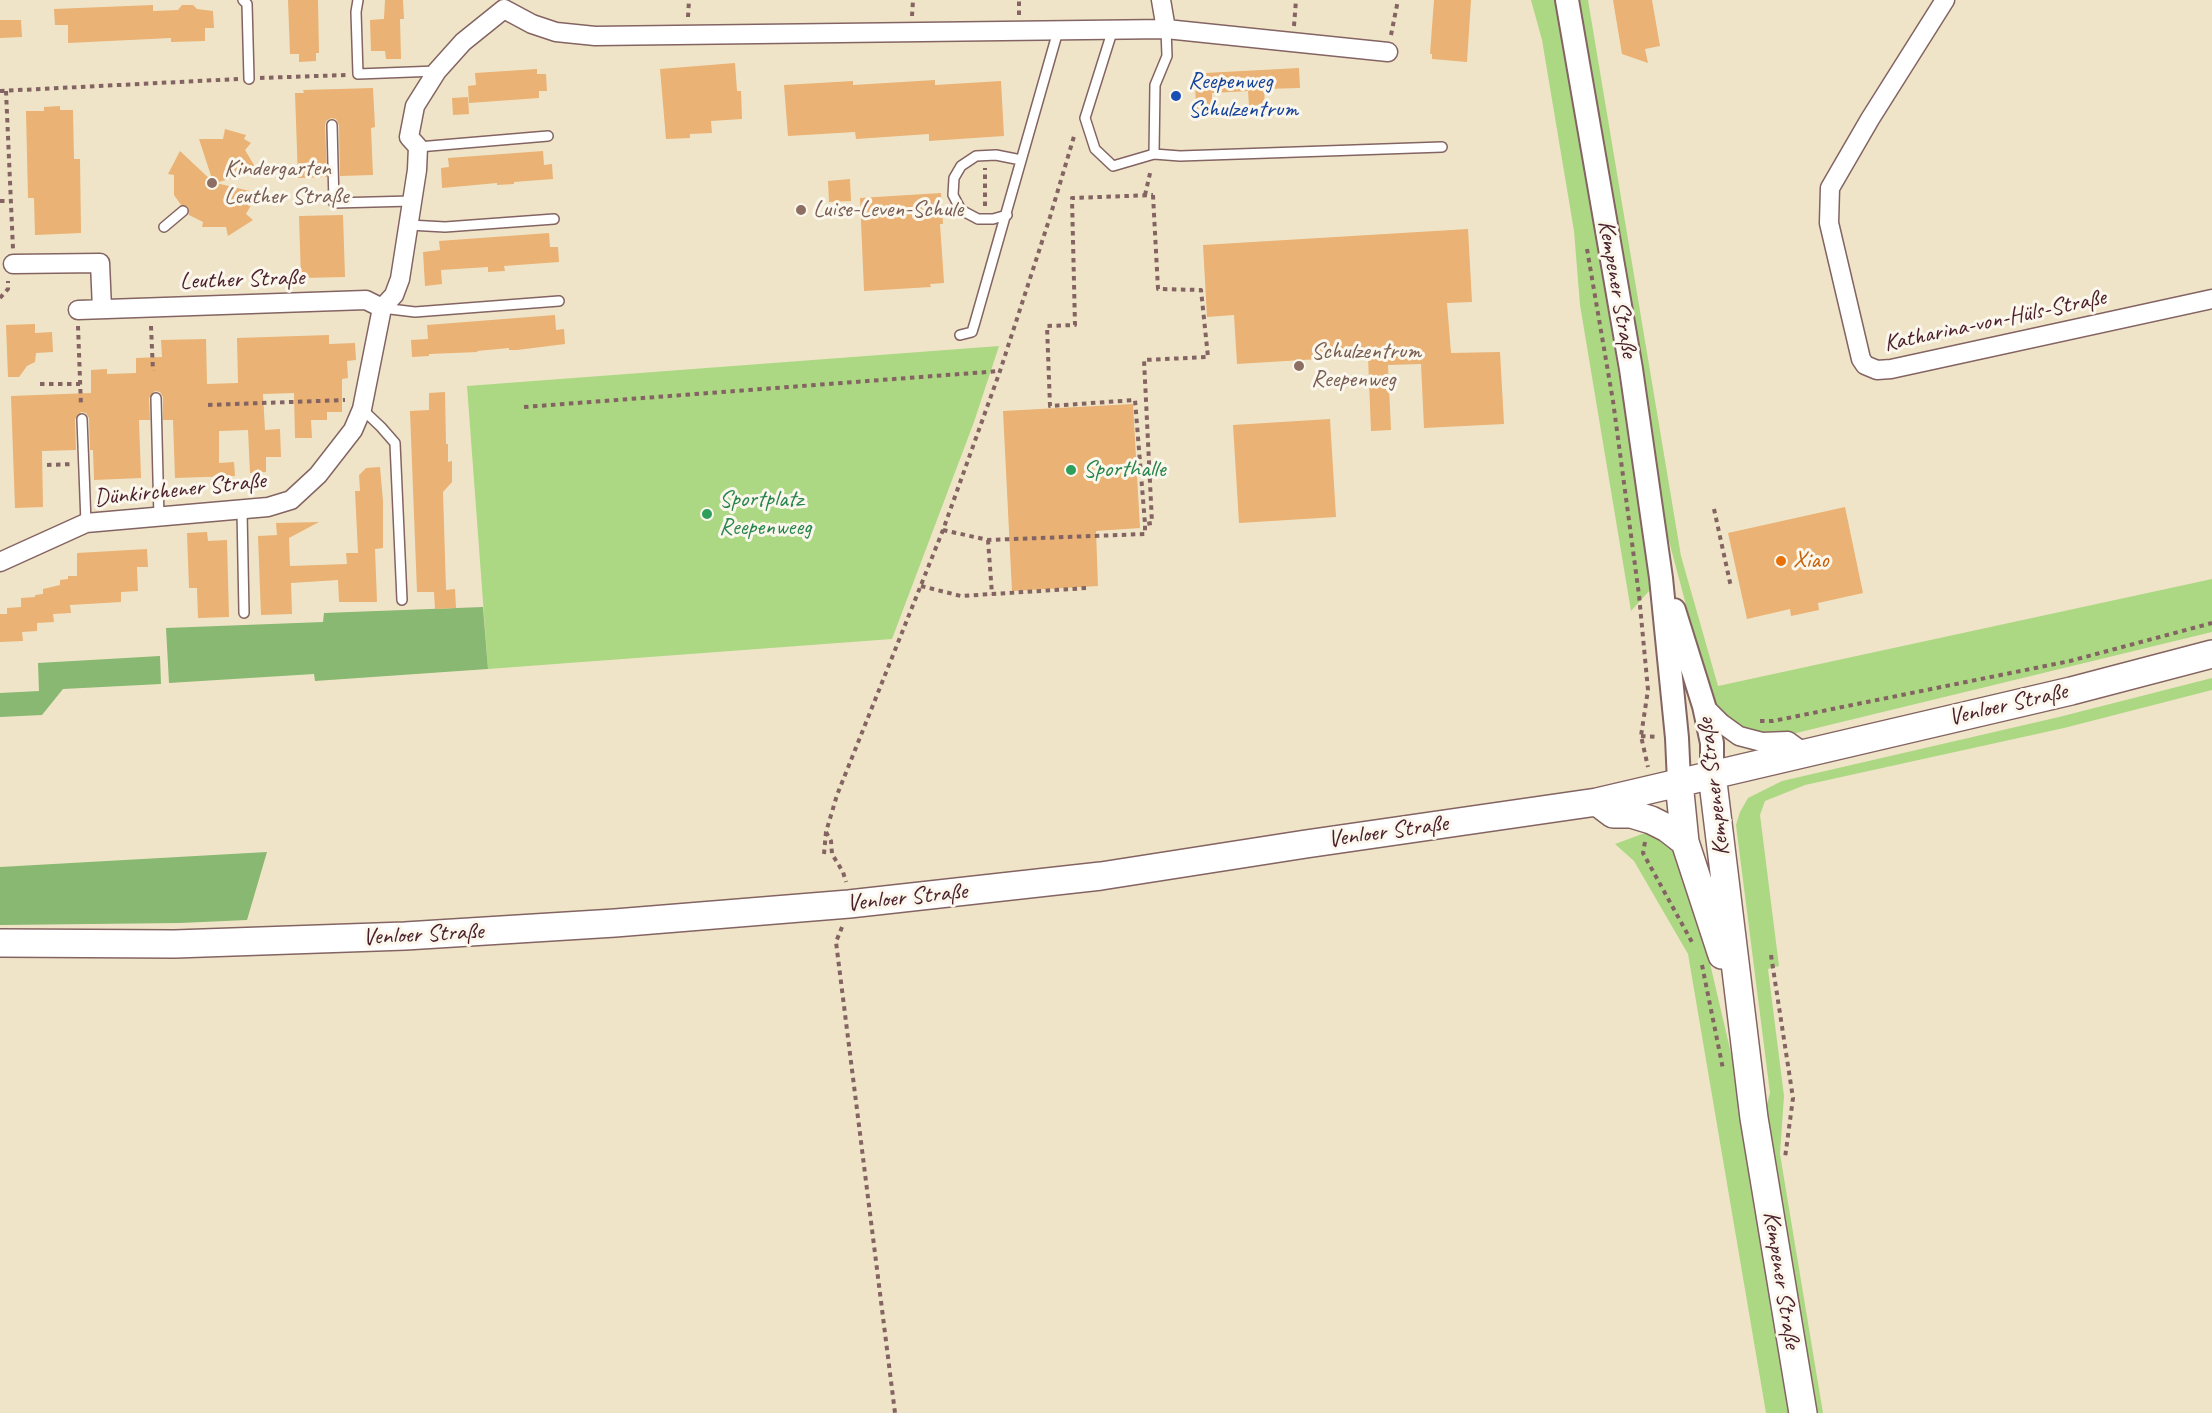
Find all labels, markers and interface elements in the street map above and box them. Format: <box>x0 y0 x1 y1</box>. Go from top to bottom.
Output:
place label: Reepenweg Schulzentrum <box>1188 68 1298 124</box>
marker: Reepenweg Schulzentrum <box>1169 89 1183 103</box>
place label: Kindergarten Leuther Straße <box>224 155 349 211</box>
marker: Kindergarten Leuther Straße <box>205 176 219 190</box>
place label: Luise-Leven-Schule <box>813 196 963 224</box>
marker: Luise-Leven-Schule <box>794 203 808 217</box>
street label: Kempener Straße <box>1591 218 1643 360</box>
street label: Leuther Straße <box>179 263 305 297</box>
street label: Katharina-von-Hüls-Straße <box>1881 283 2109 359</box>
place label: Schulzentrum Reepenweg <box>1311 338 1421 394</box>
marker: Schulzentrum Reepenweg <box>1292 359 1306 373</box>
place label: Sporthalle <box>1083 456 1165 484</box>
marker: Sporthalle <box>1064 463 1078 477</box>
street label: Dünkirchener Straße <box>93 467 267 513</box>
place label: Sportplatz Reepenweeg <box>719 486 811 542</box>
marker: Sportplatz Reepenweeg <box>700 507 714 521</box>
place label: Xiao <box>1793 547 1828 575</box>
marker: Xiao <box>1774 554 1788 568</box>
street label: Venloer Straße <box>1946 677 2070 733</box>
street label: Kempener Straße <box>1691 716 1737 858</box>
street label: Venloer Straße <box>1326 809 1450 855</box>
street label: Venloer Straße <box>845 877 969 919</box>
street label: Venloer Straße <box>362 917 484 953</box>
street label: Kempener Straße <box>1756 1209 1806 1351</box>

